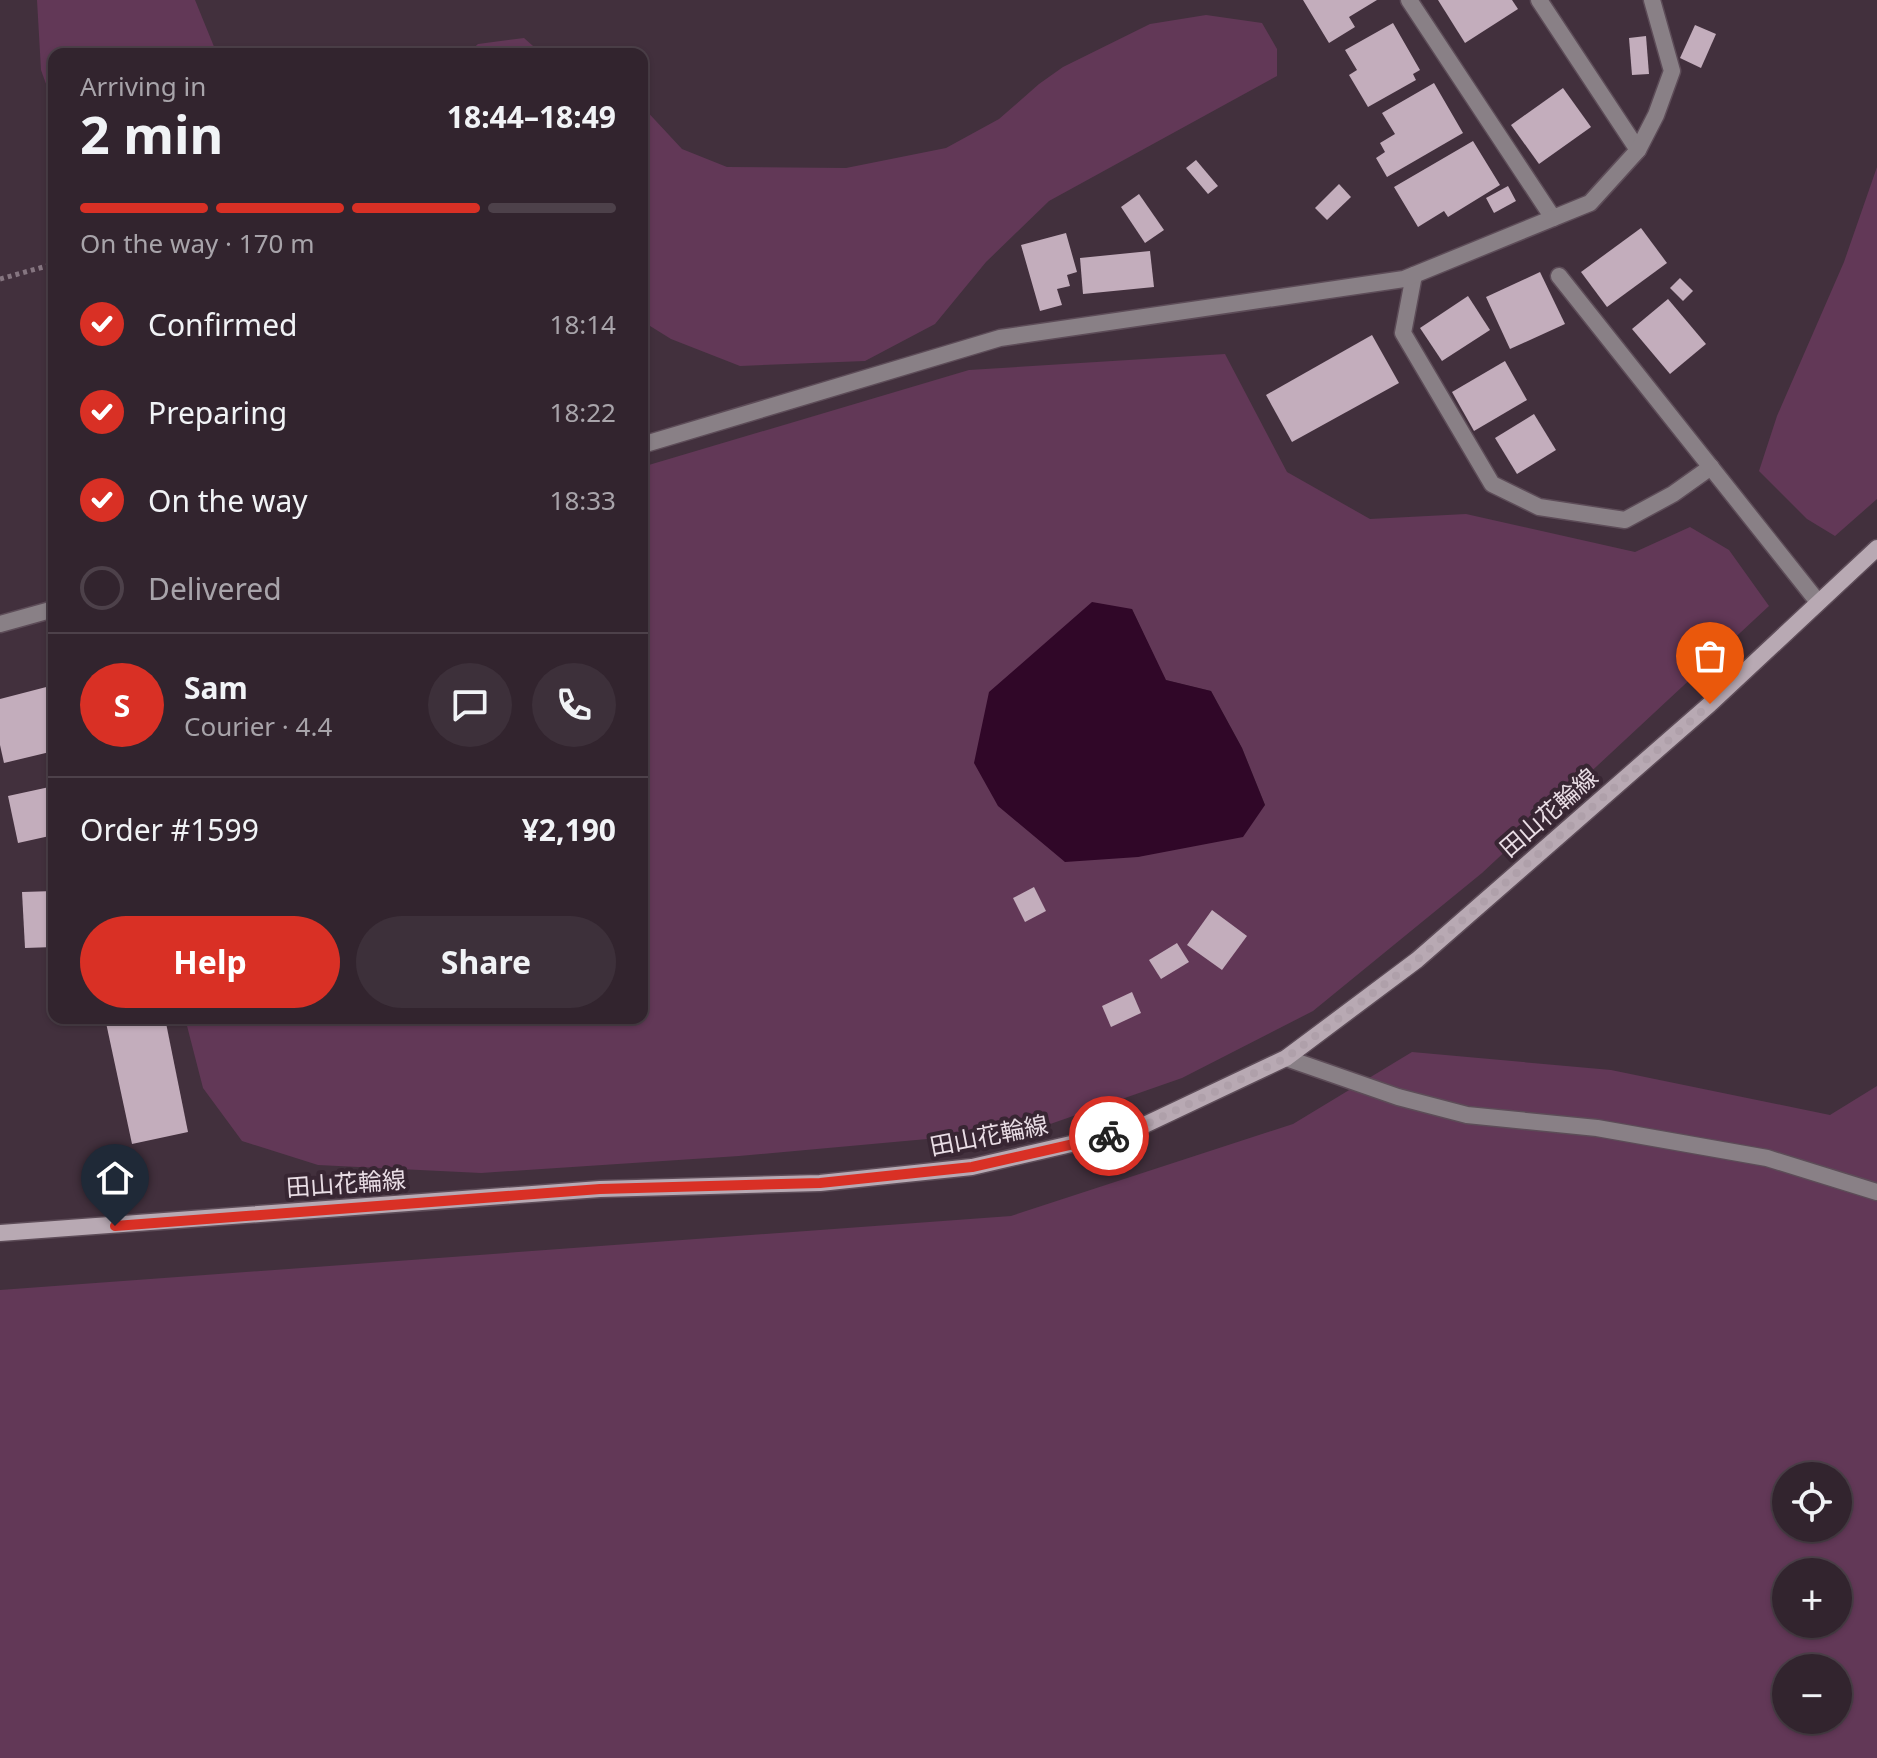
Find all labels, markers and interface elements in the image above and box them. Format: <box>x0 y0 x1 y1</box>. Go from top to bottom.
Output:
text: Arriving in <box>80 68 206 104</box>
text: 18:44–18:49 <box>447 96 616 137</box>
text: 2 min <box>80 98 223 169</box>
text: On the way · 170 m <box>80 225 314 261</box>
icon: check <box>80 302 124 346</box>
text: Confirmed <box>148 304 298 345</box>
text: 18:14 <box>550 306 616 342</box>
icon: check <box>80 390 124 434</box>
text: Preparing <box>148 392 287 433</box>
text: 18:22 <box>550 394 616 430</box>
icon: check <box>80 478 124 522</box>
text: On the way <box>148 480 308 521</box>
text: 18:33 <box>550 482 616 518</box>
text: Delivered <box>148 568 282 609</box>
pin <box>1676 622 1744 704</box>
icon: bag <box>1688 634 1732 678</box>
button: chat <box>428 663 512 747</box>
button: phone <box>532 663 616 747</box>
text: Sam <box>184 667 248 708</box>
text: S <box>114 685 130 726</box>
text: Courier · 4.4 <box>184 708 332 744</box>
street label: 田山花輪線 <box>1492 760 1604 864</box>
text: Order #1599 <box>80 809 259 850</box>
text: ¥2,190 <box>522 809 616 850</box>
button: Help <box>80 916 340 1008</box>
button: Share <box>356 916 616 1008</box>
courier <box>1069 1096 1149 1176</box>
street label: 田山花輪線 <box>927 1107 1051 1162</box>
icon: bike <box>1087 1114 1131 1158</box>
pin <box>81 1144 149 1226</box>
icon: home <box>93 1156 137 1200</box>
street label: 田山花輪線 <box>285 1162 407 1203</box>
map controls <box>1772 1462 1852 1734</box>
button: locate <box>1772 1462 1852 1542</box>
button: + <box>1772 1558 1852 1638</box>
button: − <box>1772 1654 1852 1734</box>

